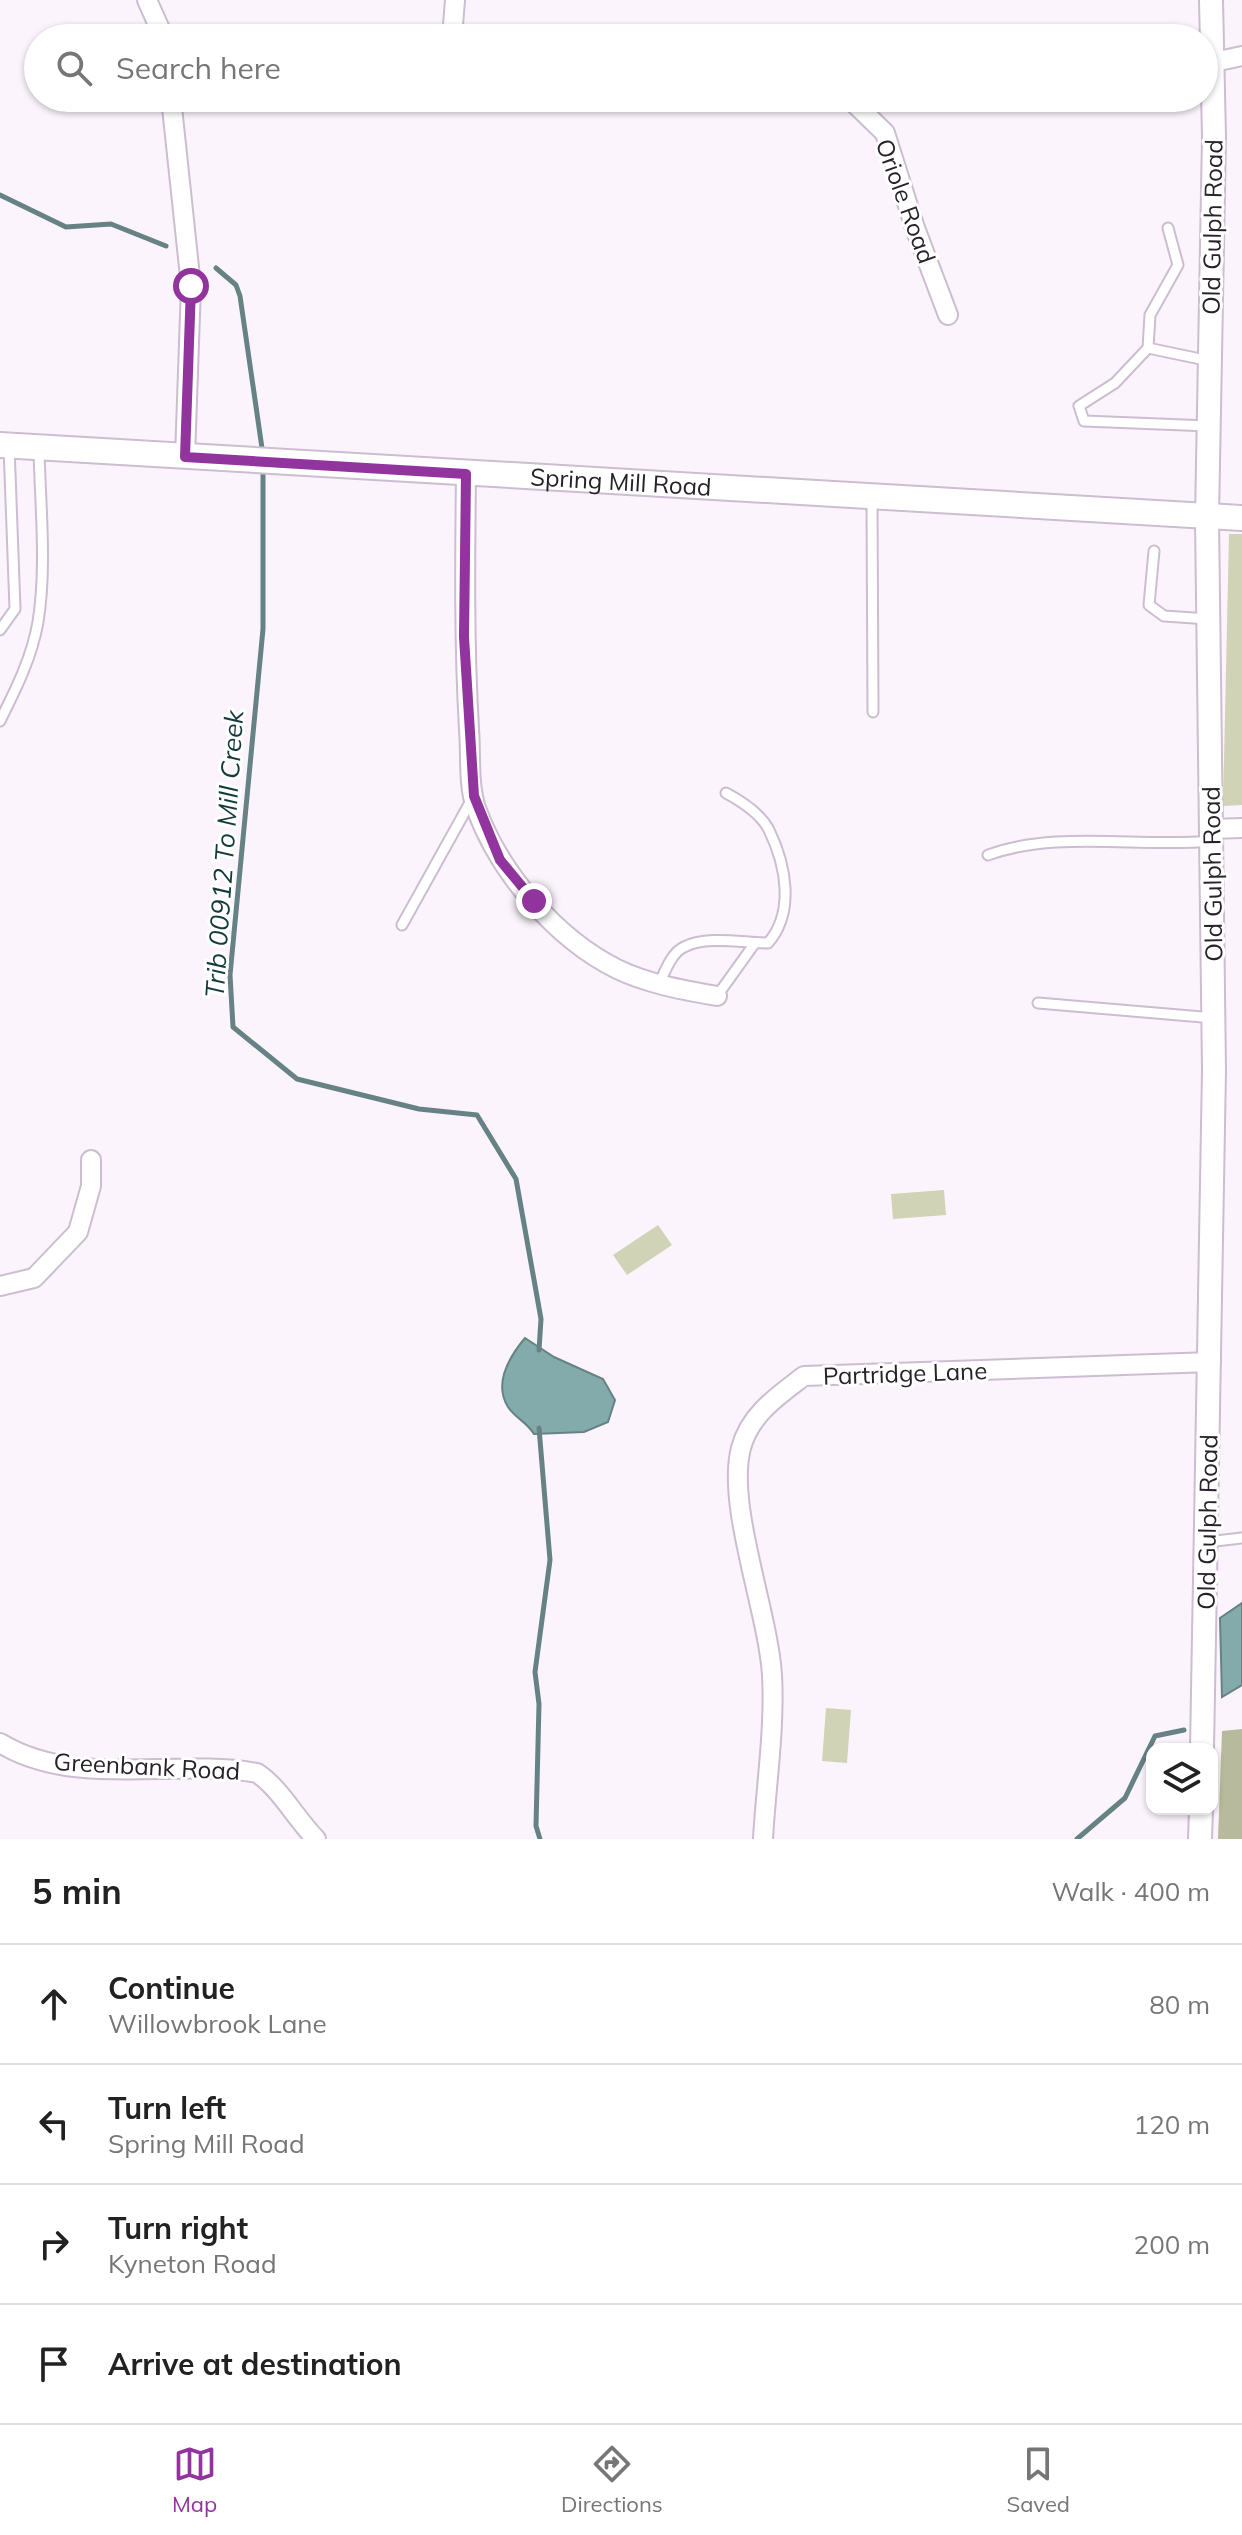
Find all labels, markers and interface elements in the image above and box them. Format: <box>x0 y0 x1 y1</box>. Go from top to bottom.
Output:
search box <box>24 24 1218 112</box>
icon: search <box>52 46 96 90</box>
text: Search here <box>116 49 281 87</box>
street label: Oriole Road <box>870 135 942 267</box>
street label: Old Gulph Road <box>1195 139 1229 315</box>
route start <box>173 268 209 304</box>
street label: Spring Mill Road <box>529 461 712 502</box>
water label: Trib 00912 To Mill Creek <box>197 708 251 999</box>
street label: Old Gulph Road <box>1195 786 1229 962</box>
route end <box>516 883 552 919</box>
street label: Partridge Lane <box>822 1355 988 1391</box>
street label: Old Gulph Road <box>1190 1434 1224 1610</box>
map controls <box>1146 1743 1218 1815</box>
button: layers <box>1146 1743 1218 1815</box>
street label: Greenbank Road <box>53 1746 241 1786</box>
text: 5 min <box>32 1870 122 1913</box>
text: Walk · 400 m <box>1051 1875 1210 1908</box>
text: Continue <box>108 1969 235 2007</box>
icon: ahead <box>32 1982 76 2026</box>
text: 80 m <box>1149 1988 1210 2021</box>
text: Willowbrook Lane <box>108 2007 327 2040</box>
text: Turn left <box>108 2089 226 2127</box>
icon: left <box>32 2102 76 2146</box>
text: 120 m <box>1134 2108 1210 2141</box>
text: Spring Mill Road <box>108 2127 305 2160</box>
text: Turn right <box>108 2209 248 2247</box>
icon: right <box>32 2222 76 2266</box>
text: 200 m <box>1134 2228 1210 2261</box>
text: Kyneton Road <box>108 2247 277 2280</box>
icon: arrive <box>32 2342 76 2386</box>
text: Arrive at destination <box>108 2345 402 2383</box>
tab: Map <box>172 2442 217 2518</box>
tab: Directions <box>561 2442 663 2518</box>
tab: Saved <box>1007 2442 1070 2518</box>

